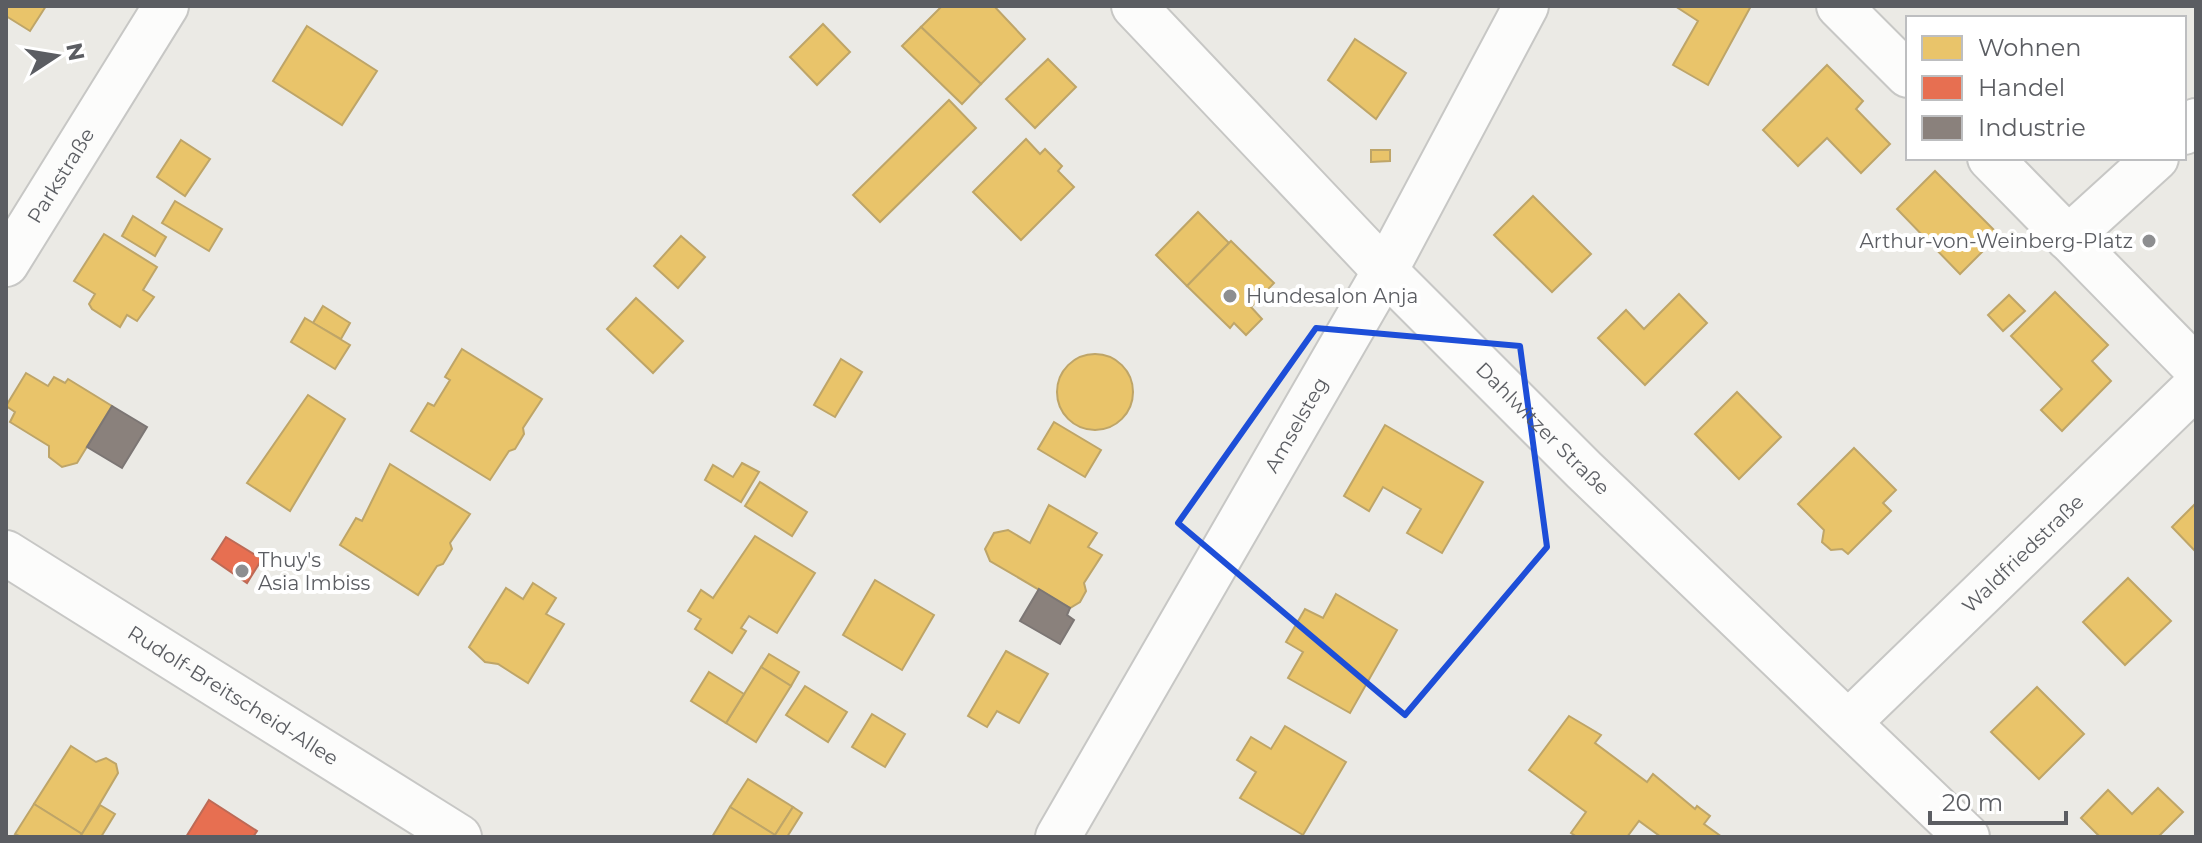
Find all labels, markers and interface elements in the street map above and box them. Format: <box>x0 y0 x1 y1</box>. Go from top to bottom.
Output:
north arrow <box>16 16 96 96</box>
legend <box>1906 16 2186 160</box>
text: Wohnen <box>1978 33 2082 62</box>
text: N <box>60 40 90 63</box>
text: Handel <box>1978 73 2065 102</box>
text: Industrie <box>1978 113 2086 142</box>
street label: Parkstraße <box>22 123 99 228</box>
place label: Arthur-von-Weinberg-Platz <box>1860 229 2133 253</box>
marker: Arthur-von-Weinberg-Platz <box>2140 232 2158 250</box>
place label: Hundesalon Anja <box>1246 284 1418 308</box>
marker: Hundesalon Anja <box>1221 287 1239 305</box>
street label: Dahlwitzer Straße <box>1471 357 1615 500</box>
street label: Amselsteg <box>1259 373 1333 477</box>
street label: Waldfriedstraße <box>1957 489 2089 618</box>
place label: Thuy's Asia Imbiss <box>258 548 370 595</box>
marker: Thuy's Asia Imbiss <box>233 562 251 580</box>
street label: Rudolf-Breitscheid-Allee <box>123 620 343 770</box>
scale bar <box>1930 775 2066 825</box>
text: 20 m <box>1942 788 2003 817</box>

